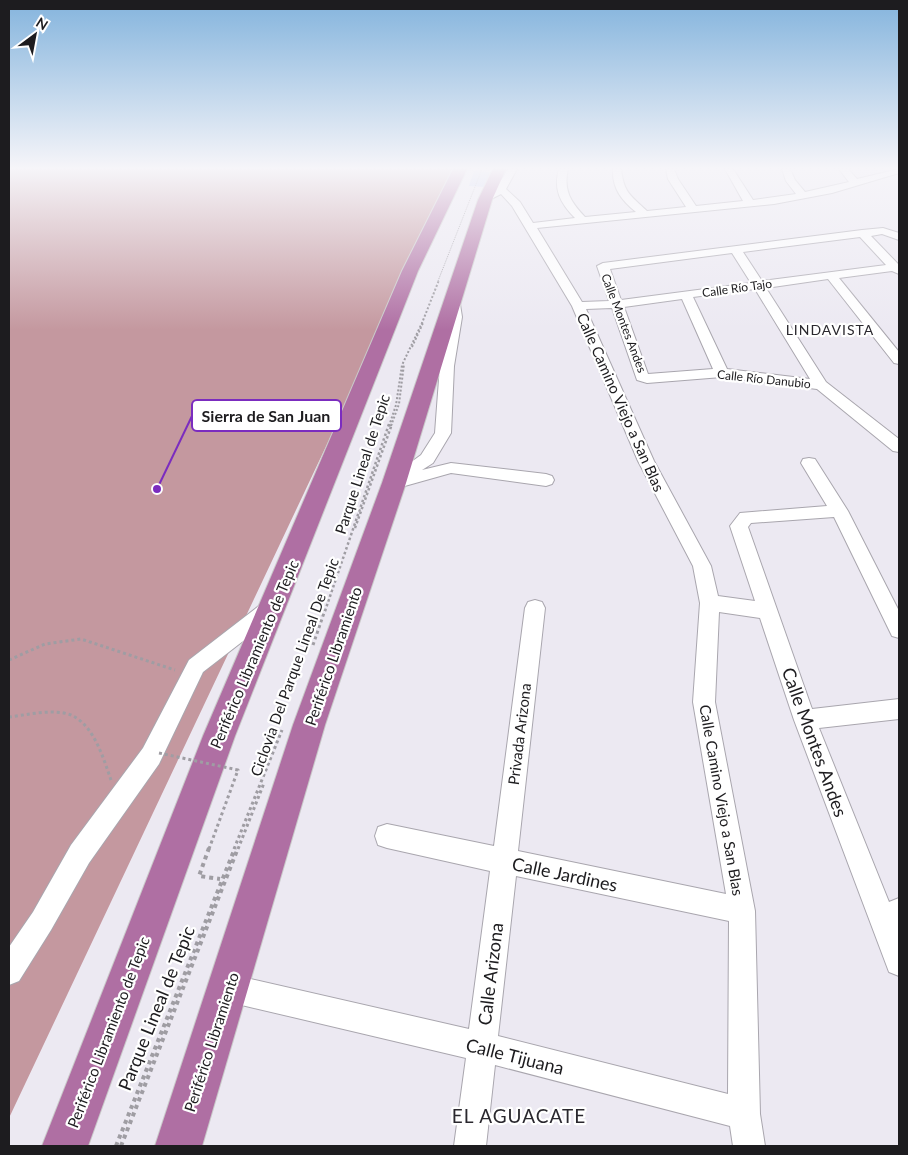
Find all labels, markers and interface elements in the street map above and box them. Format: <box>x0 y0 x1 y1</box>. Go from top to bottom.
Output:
north arrow <box>10 10 60 60</box>
text: N <box>33 13 51 34</box>
street label: Calle Montes Andes <box>598 271 650 375</box>
street label: Calle Río Tajo <box>701 276 773 300</box>
street label: Calle Camino Viejo a San Blas <box>573 310 669 494</box>
district label: LINDAVISTA <box>786 321 874 338</box>
street label: Calle Río Danubio <box>716 367 812 391</box>
street label: Parque Lineal de Tepic <box>331 392 393 536</box>
callout: Sierra de San Juan <box>192 400 341 431</box>
text: Sierra de San Juan <box>202 406 330 425</box>
street label: Ciclovia Del Parque Lineal De Tepic <box>246 555 342 779</box>
street label: Periférico Libramiento de Tepic <box>206 557 302 751</box>
street label: Periférico Libramiento <box>301 584 365 728</box>
street label: Calle Montes Andes <box>778 664 852 820</box>
street label: Privada Arizona <box>504 682 534 786</box>
street label: Calle Camino Viejo a San Blas <box>696 703 748 897</box>
street label: Calle Jardines <box>510 852 620 896</box>
street label: Calle Arizona <box>473 921 507 1027</box>
street label: Parque Lineal de Tepic <box>113 922 199 1093</box>
street label: Periférico Libramiento de Tepic <box>63 934 153 1130</box>
street label: Periférico Libramiento <box>180 970 242 1114</box>
street label: Calle Tijuana <box>464 1033 566 1079</box>
district label: EL AGUACATE <box>452 1104 586 1127</box>

